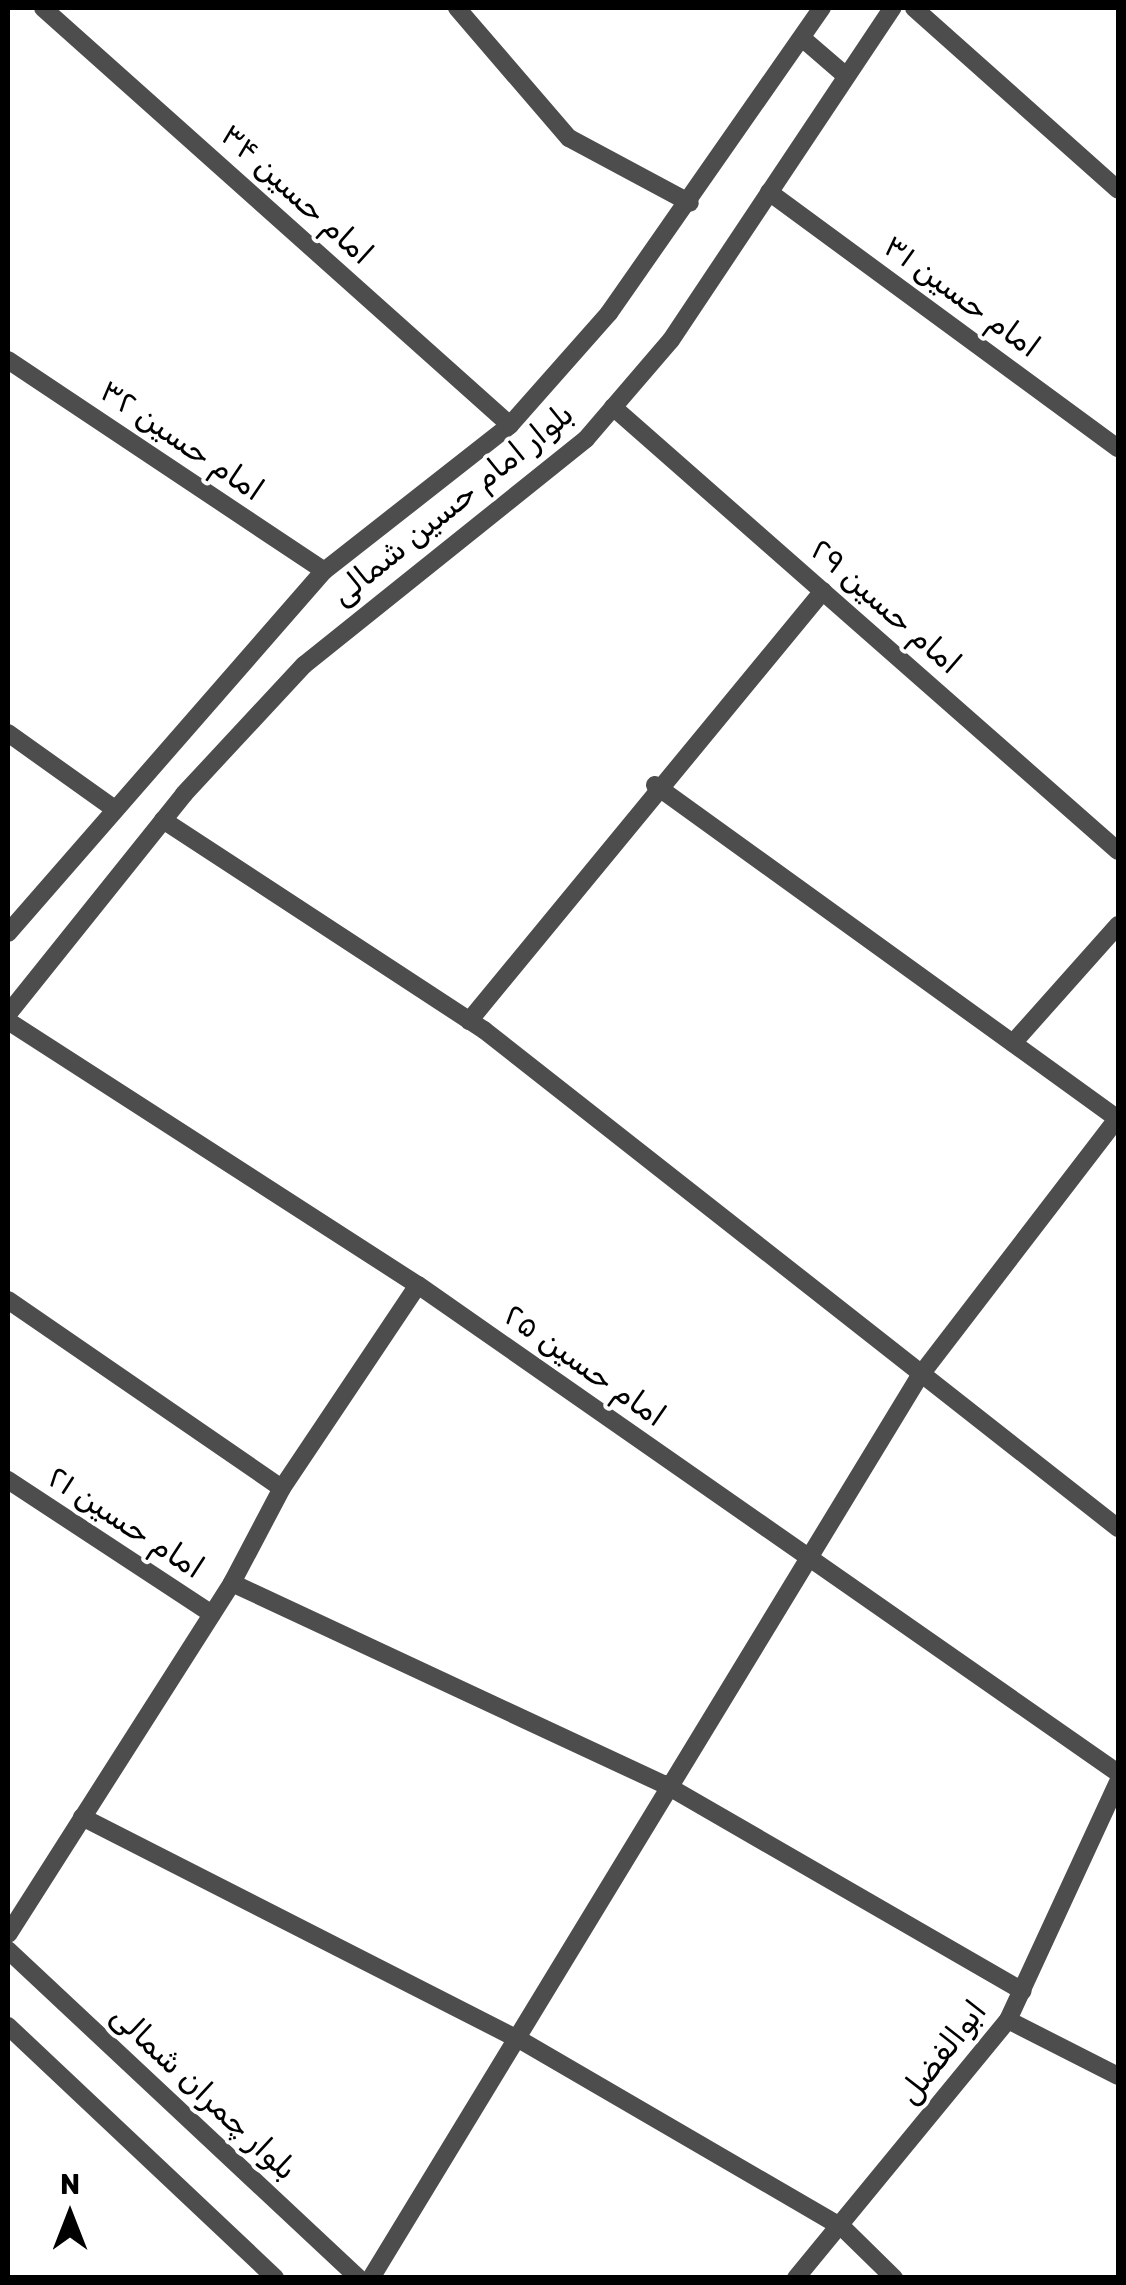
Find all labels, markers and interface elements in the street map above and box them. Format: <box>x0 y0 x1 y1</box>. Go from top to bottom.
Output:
street label: امام حسین ۳۴ <box>213 115 381 273</box>
street label: امام حسین ۳۱ <box>876 226 1048 366</box>
street label: امام حسین ۳۲ <box>93 371 271 509</box>
street label: بلوار امام حسین شمالی <box>323 394 581 614</box>
street label: امام حسین ۲۹ <box>803 530 969 682</box>
street label: امام حسین ۲۵ <box>497 1295 673 1435</box>
street label: امام حسین ۲۱ <box>41 1457 211 1587</box>
street label: ابوالفضل <box>889 1992 995 2112</box>
street label: بلوار چمران شمالی <box>103 1996 305 2188</box>
north arrow <box>20 2165 120 2265</box>
text: N <box>60 2168 80 2201</box>

